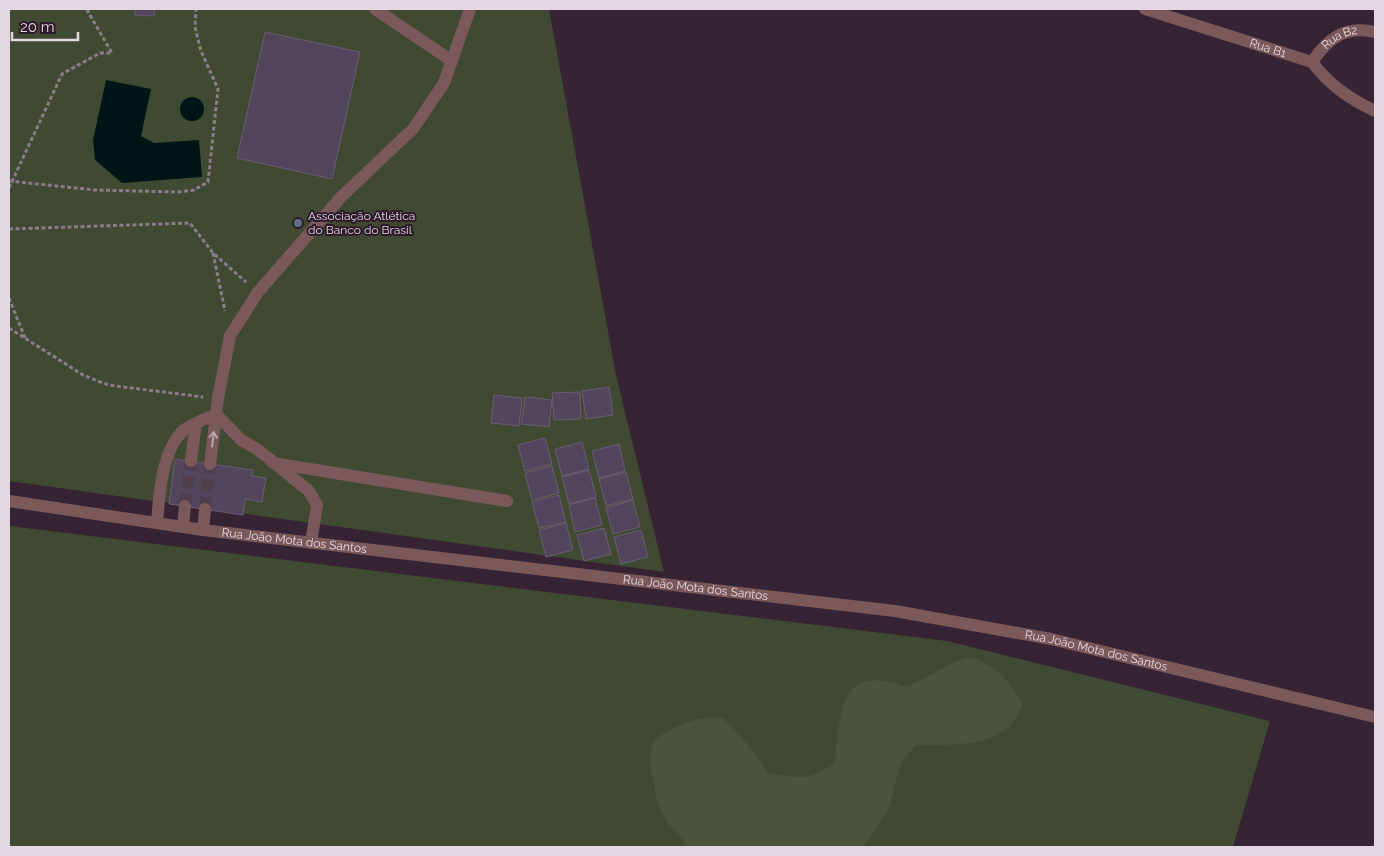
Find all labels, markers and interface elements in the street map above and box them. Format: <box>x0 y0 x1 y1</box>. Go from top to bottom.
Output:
scale bar <box>12 10 79 42</box>
text: 20 m <box>20 18 55 36</box>
street label: Rua B2 <box>1319 23 1358 52</box>
street label: Rua B1 <box>1248 36 1288 60</box>
place label: Associação Atlética do Banco do Brasil <box>308 209 415 237</box>
marker: Associação Atlética do Banco do Brasil <box>292 217 304 229</box>
one-way arrow <box>208 431 218 447</box>
street label: Rua João Mota dos Santos <box>221 525 368 556</box>
street label: Rua João Mota dos Santos <box>622 572 769 603</box>
street label: Rua João Mota dos Santos <box>1024 627 1169 674</box>

